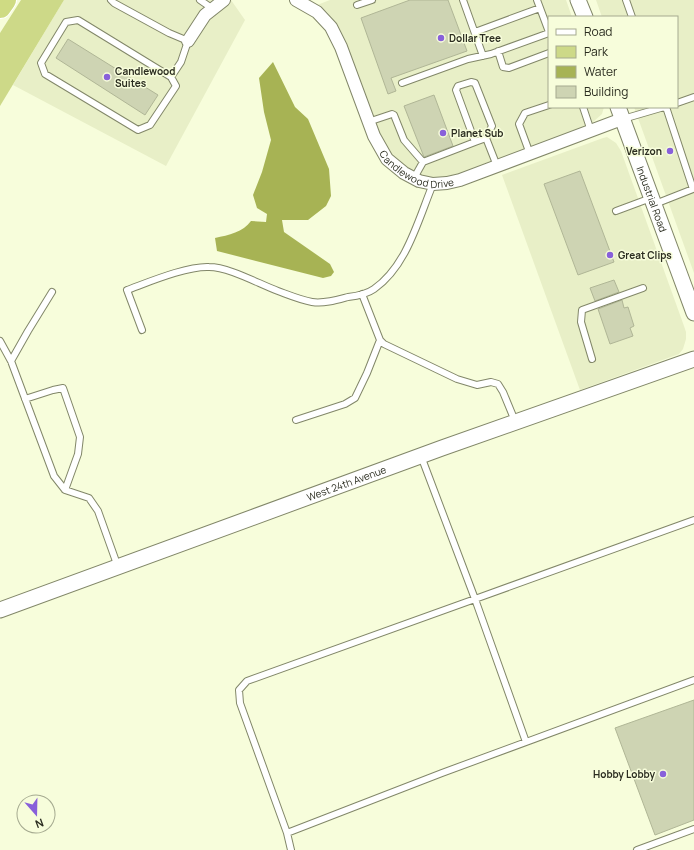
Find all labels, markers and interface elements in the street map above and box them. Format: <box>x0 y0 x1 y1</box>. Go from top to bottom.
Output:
legend <box>548 16 678 108</box>
text: Road <box>584 23 612 40</box>
place label: Dollar Tree <box>449 31 501 45</box>
marker: Dollar Tree <box>436 33 446 43</box>
text: Park <box>584 43 609 60</box>
text: Water <box>584 63 618 80</box>
place label: Candlewood Suites <box>115 64 175 90</box>
marker: Candlewood Suites <box>102 72 112 82</box>
text: Building <box>584 83 628 100</box>
place label: Planet Sub <box>451 126 503 140</box>
marker: Planet Sub <box>438 128 448 138</box>
place label: Verizon <box>626 144 662 158</box>
marker: Verizon <box>665 146 675 156</box>
street label: Candlewood Drive <box>376 148 455 191</box>
street label: Industrial Road <box>633 164 670 234</box>
place label: Great Clips <box>618 248 672 262</box>
marker: Great Clips <box>605 250 615 260</box>
street label: West 24th Avenue <box>305 462 388 504</box>
place label: Hobby Lobby <box>593 767 655 781</box>
marker: Hobby Lobby <box>658 769 668 779</box>
north arrow <box>16 794 56 834</box>
text: N <box>33 815 46 832</box>

